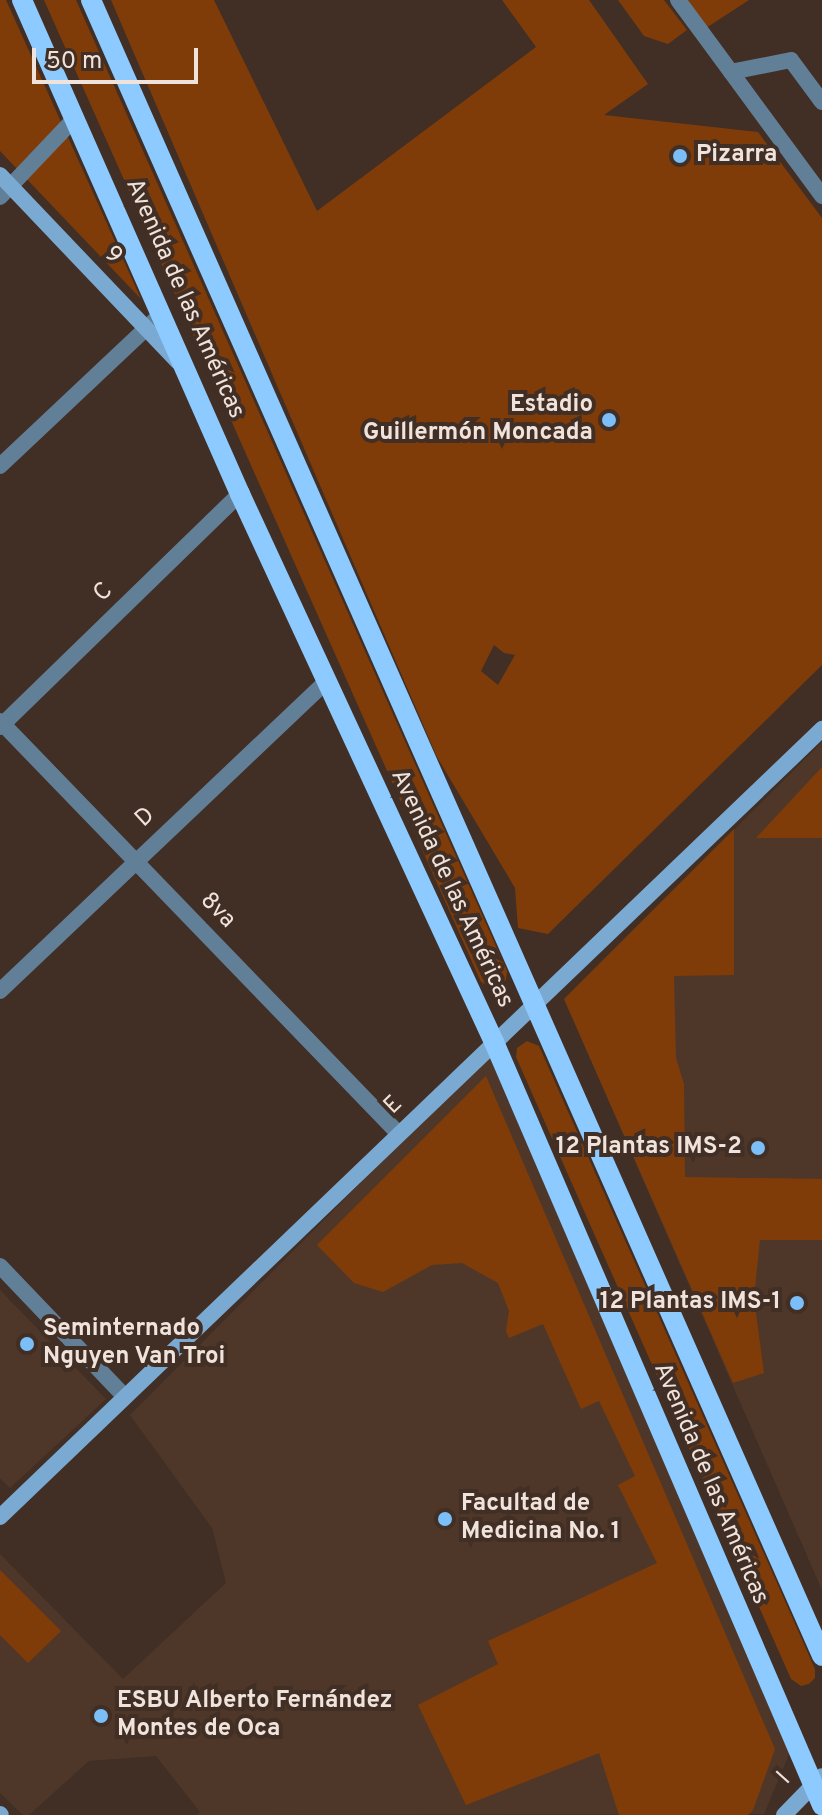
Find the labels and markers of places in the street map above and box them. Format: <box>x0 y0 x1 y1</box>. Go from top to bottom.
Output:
place label: Pizarra <box>696 142 777 170</box>
marker: Pizarra <box>671 147 689 165</box>
place label: Estadio Guillermón Moncada <box>363 392 593 448</box>
marker: Estadio Guillermón Moncada <box>600 411 618 429</box>
place label: 12 Plantas IMS-2 <box>556 1134 742 1162</box>
marker: 12 Plantas IMS-2 <box>749 1139 767 1157</box>
place label: 12 Plantas IMS-1 <box>600 1289 781 1317</box>
marker: 12 Plantas IMS-1 <box>788 1294 806 1312</box>
place label: Seminternado Nguyen Van Troi <box>43 1316 226 1372</box>
marker: Seminternado Nguyen Van Troi <box>18 1335 36 1353</box>
place label: Facultad de Medicina No. 1 <box>461 1491 620 1547</box>
marker: Facultad de Medicina No. 1 <box>436 1510 454 1528</box>
place label: ESBU Alberto Fernández Montes de Oca <box>117 1688 394 1744</box>
marker: ESBU Alberto Fernández Montes de Oca <box>92 1707 110 1725</box>

